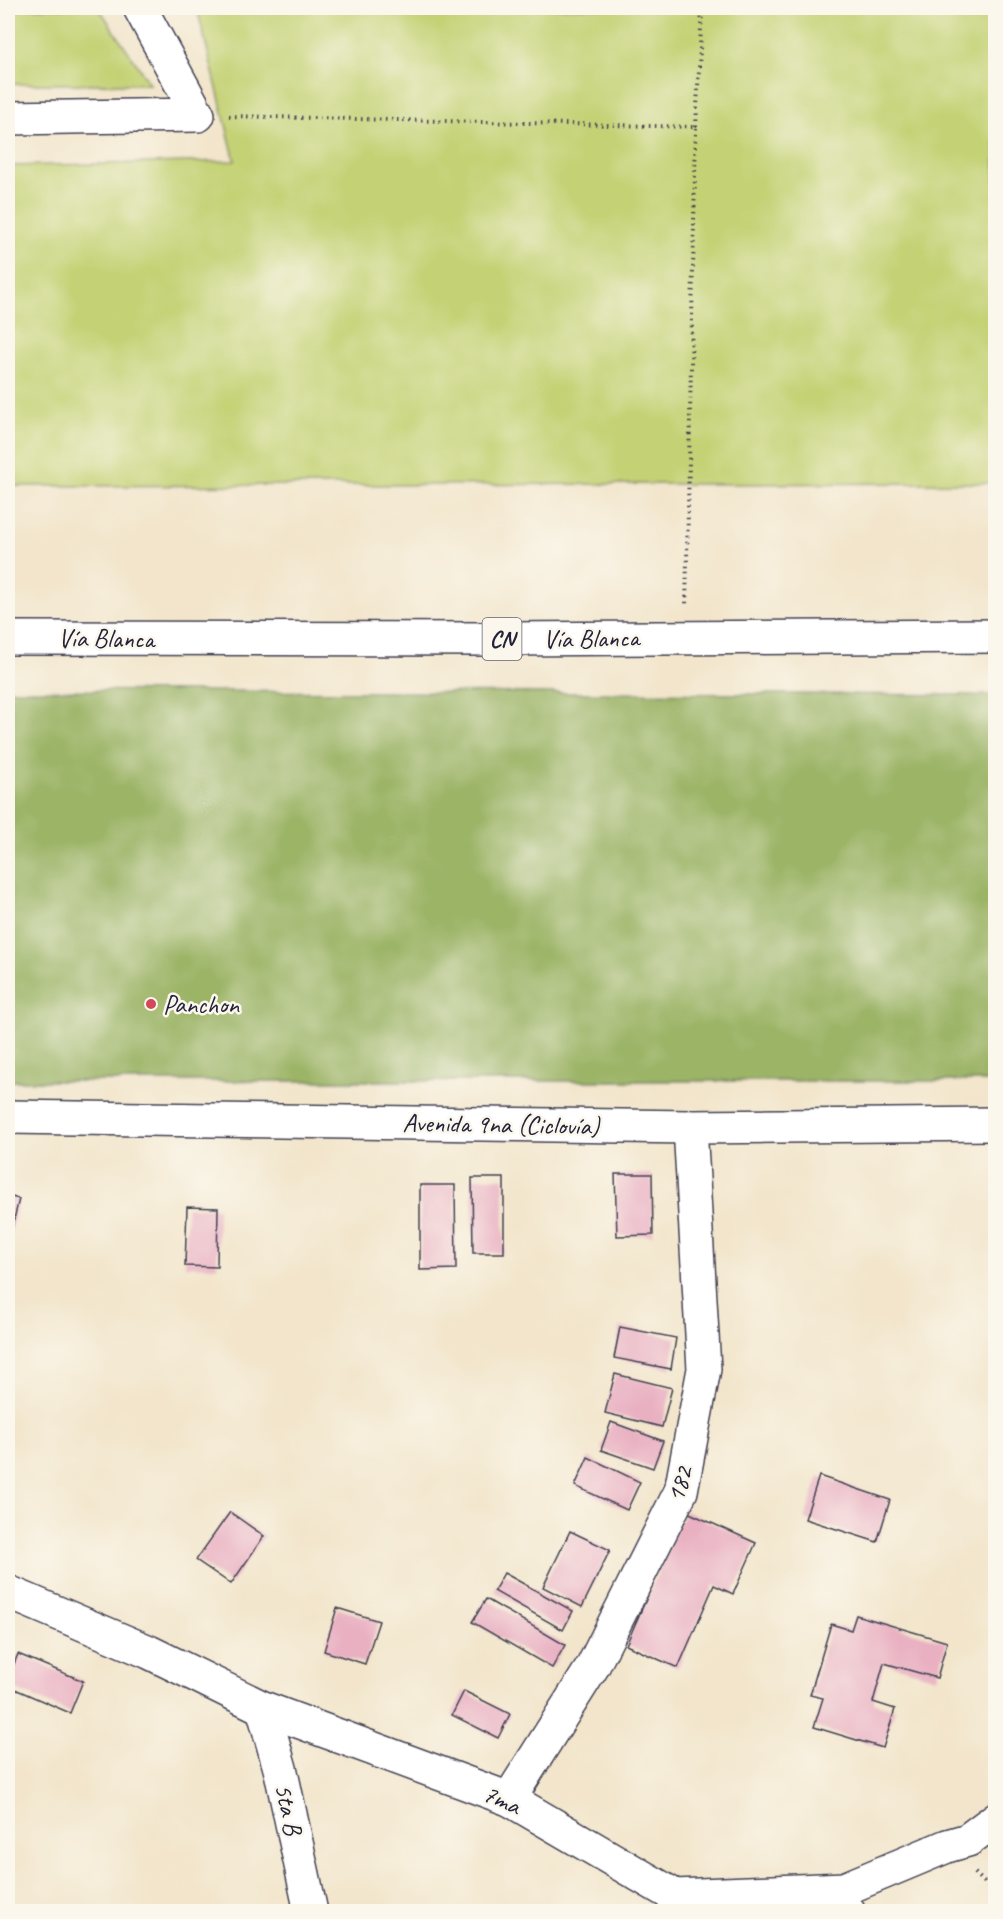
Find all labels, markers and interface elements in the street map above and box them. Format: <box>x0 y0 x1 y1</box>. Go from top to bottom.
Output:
road number: CN <box>482 618 522 660</box>
street label: Vía Blanca <box>543 621 642 656</box>
street label: Vía Blanca <box>58 622 156 655</box>
place label: Panchon <box>163 988 240 1021</box>
marker: Panchon <box>144 997 158 1011</box>
street label: Avenida 9na (Ciclovía) <box>402 1106 601 1143</box>
street label: 182 <box>659 1460 701 1506</box>
street label: 7ma <box>478 1777 527 1823</box>
street label: 5ta B <box>267 1780 310 1839</box>

